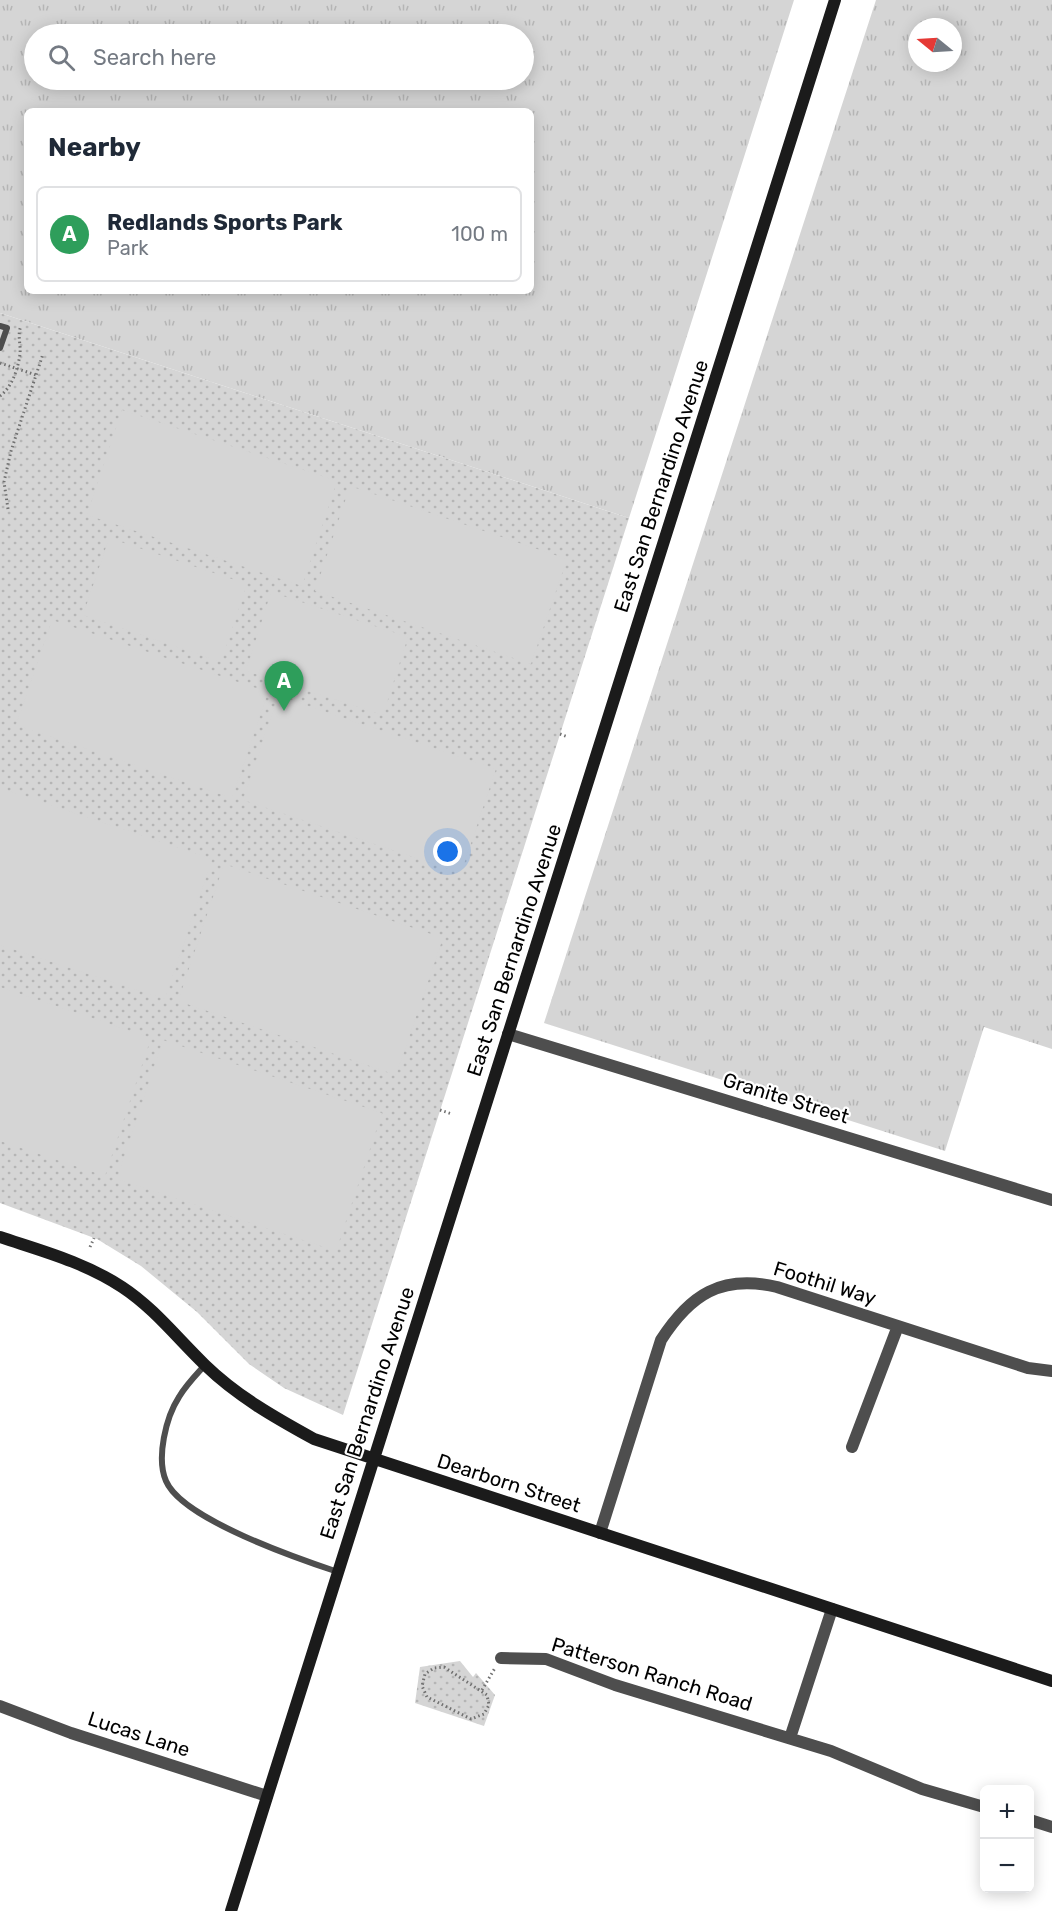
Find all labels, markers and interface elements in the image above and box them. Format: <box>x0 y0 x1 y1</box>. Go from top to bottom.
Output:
north arrow <box>908 18 962 72</box>
search box <box>24 24 534 90</box>
icon: search <box>45 41 78 74</box>
text: Search here <box>93 44 216 71</box>
text: Nearby <box>48 132 141 163</box>
text: Redlands Sports Park <box>107 209 343 236</box>
text: A <box>62 222 77 246</box>
text: 100 m <box>451 222 508 246</box>
text: Park <box>107 236 149 260</box>
street label: East San Bernardino Avenue <box>609 357 713 615</box>
pin: A <box>264 662 304 711</box>
street label: East San Bernardino Avenue <box>462 821 566 1079</box>
your location <box>433 837 462 866</box>
street label: Granite Street <box>720 1067 852 1129</box>
street label: Foothil Way <box>771 1256 879 1310</box>
street label: East San Bernardino Avenue <box>315 1284 419 1542</box>
street label: Dearborn Street <box>434 1448 584 1518</box>
street label: Patterson Ranch Road <box>549 1632 755 1716</box>
street label: Lucas Lane <box>85 1706 193 1762</box>
map controls <box>980 1785 1034 1893</box>
button: + <box>980 1785 1034 1839</box>
button: − <box>980 1839 1034 1893</box>

